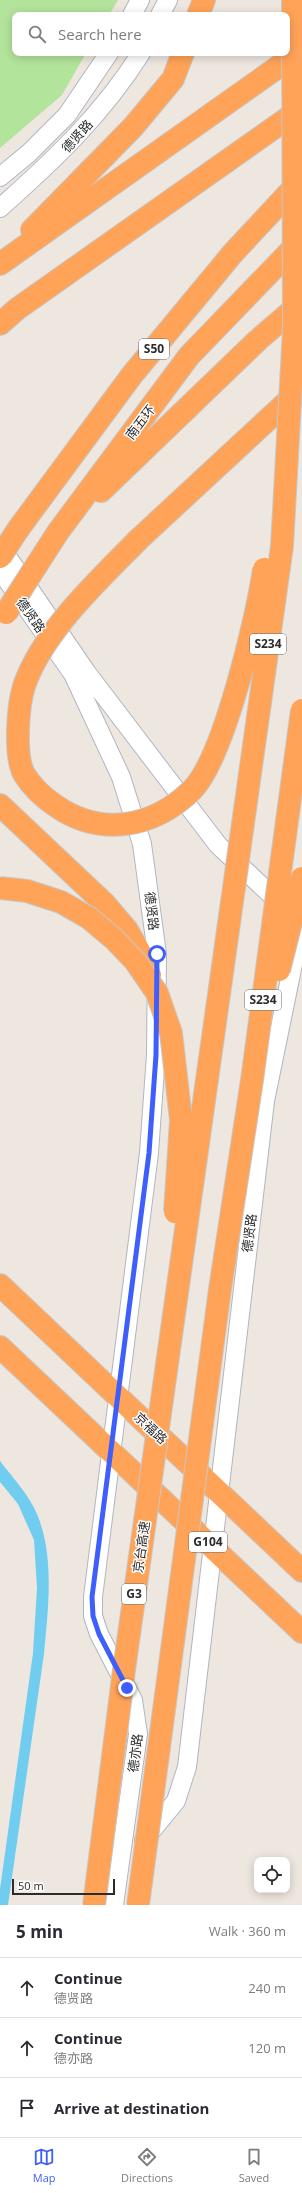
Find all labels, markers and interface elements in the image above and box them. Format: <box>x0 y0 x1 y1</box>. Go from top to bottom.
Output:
search box <box>12 12 290 56</box>
icon: search <box>26 23 48 45</box>
text: Search here <box>58 24 142 44</box>
street label: 德贤路 <box>57 115 97 157</box>
road number: S50 <box>139 339 169 359</box>
street label: 南五环 <box>121 401 159 443</box>
street label: 德贤路 <box>12 594 50 636</box>
road number: S234 <box>250 634 286 654</box>
street label: 德贤路 <box>141 891 163 931</box>
route start <box>148 945 166 963</box>
road number: S234 <box>245 990 281 1010</box>
street label: 德贤路 <box>238 1213 260 1253</box>
street label: 京福路 <box>131 1408 171 1448</box>
street label: 京台高速 <box>128 1520 154 1574</box>
road number: G104 <box>189 1532 227 1552</box>
road number: G3 <box>122 1584 146 1604</box>
route end <box>118 1679 136 1697</box>
street label: 德亦路 <box>124 1733 146 1773</box>
map controls <box>254 1857 290 1893</box>
button: locate <box>254 1857 290 1893</box>
scale bar <box>12 1877 115 1896</box>
text: 50 m <box>18 1878 44 1893</box>
text: 5 min <box>16 1920 63 1943</box>
text: Walk · 360 m <box>209 1922 286 1940</box>
text: Continue <box>54 1968 122 1988</box>
icon: ahead <box>16 1977 38 1999</box>
text: 240 m <box>248 1979 286 1997</box>
text: 德贤路 <box>54 1989 93 2007</box>
text: Continue <box>54 2028 122 2048</box>
icon: ahead <box>16 2037 38 2059</box>
text: 120 m <box>248 2039 286 2057</box>
text: 德亦路 <box>54 2049 93 2067</box>
icon: arrive <box>16 2097 38 2119</box>
text: Arrive at destination <box>54 2098 209 2118</box>
tab: Map <box>33 2146 56 2185</box>
tab: Directions <box>121 2146 173 2185</box>
tab: Saved <box>239 2146 269 2185</box>

